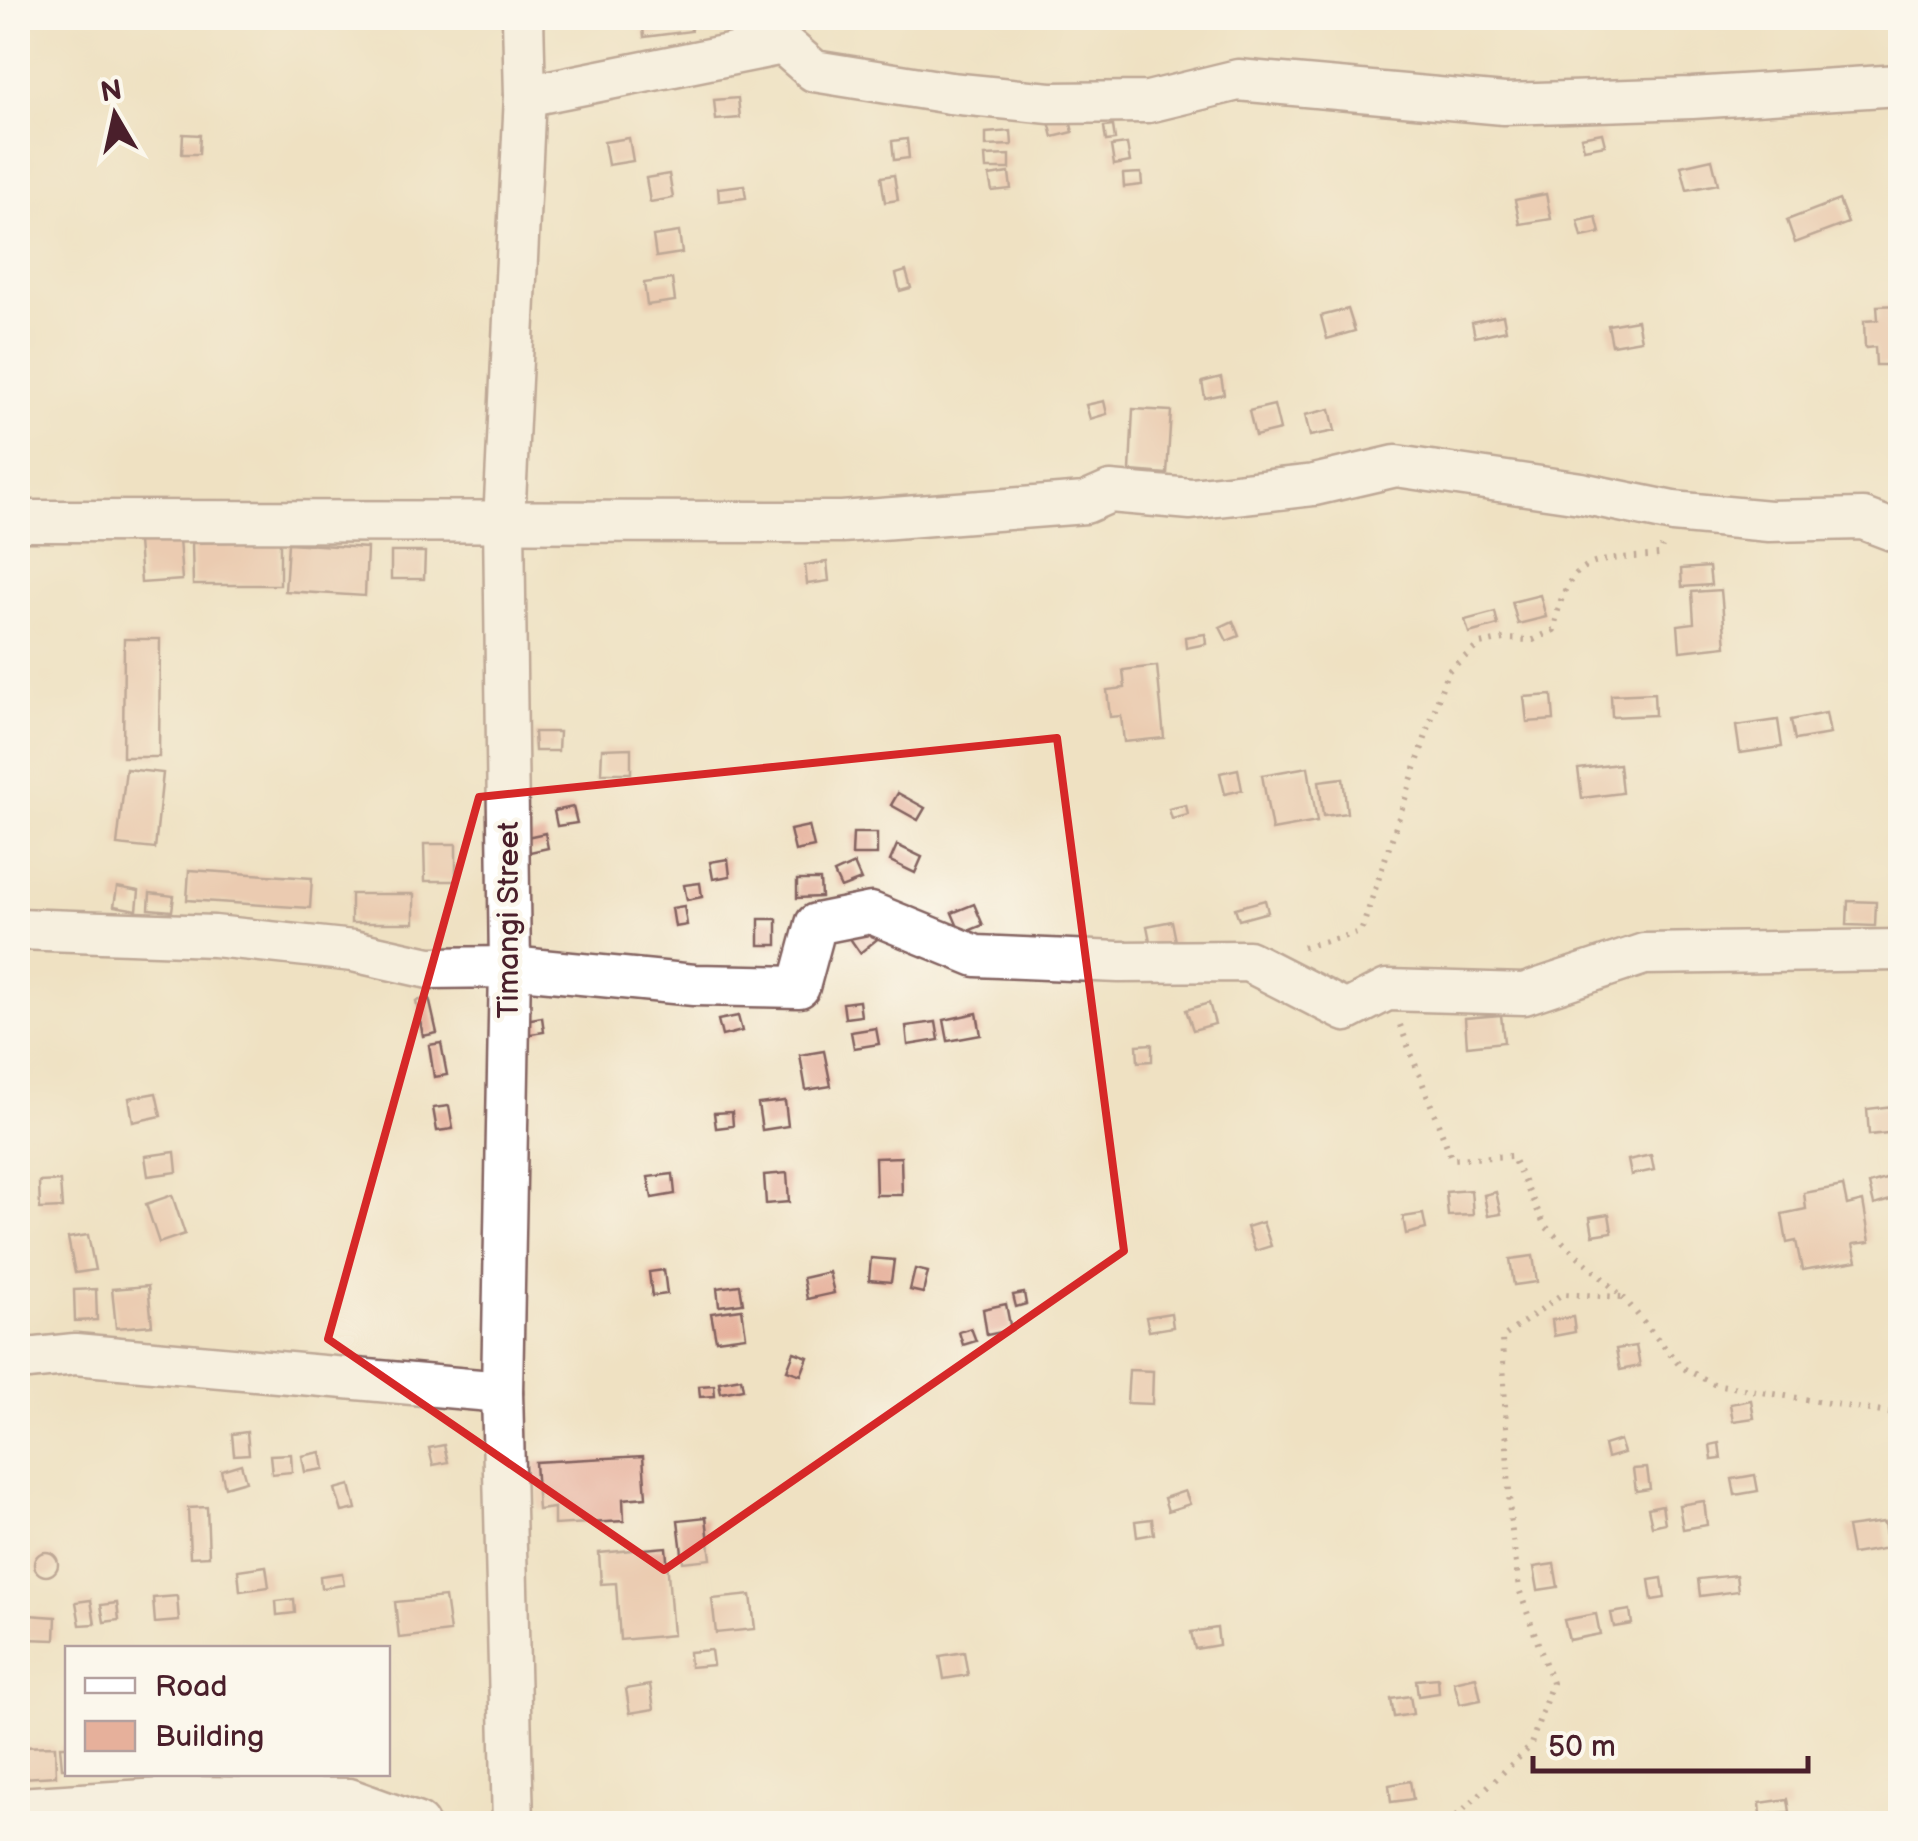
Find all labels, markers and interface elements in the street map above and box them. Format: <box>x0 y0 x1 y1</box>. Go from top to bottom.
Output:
north arrow <box>65 65 165 165</box>
text: N <box>98 74 124 110</box>
street label: Timangi Street <box>491 822 527 1018</box>
legend <box>65 1646 390 1776</box>
text: Road <box>155 1669 228 1705</box>
scale bar <box>1533 1711 1808 1773</box>
text: Building <box>155 1719 264 1755</box>
text: 50 m <box>1548 1729 1616 1765</box>

